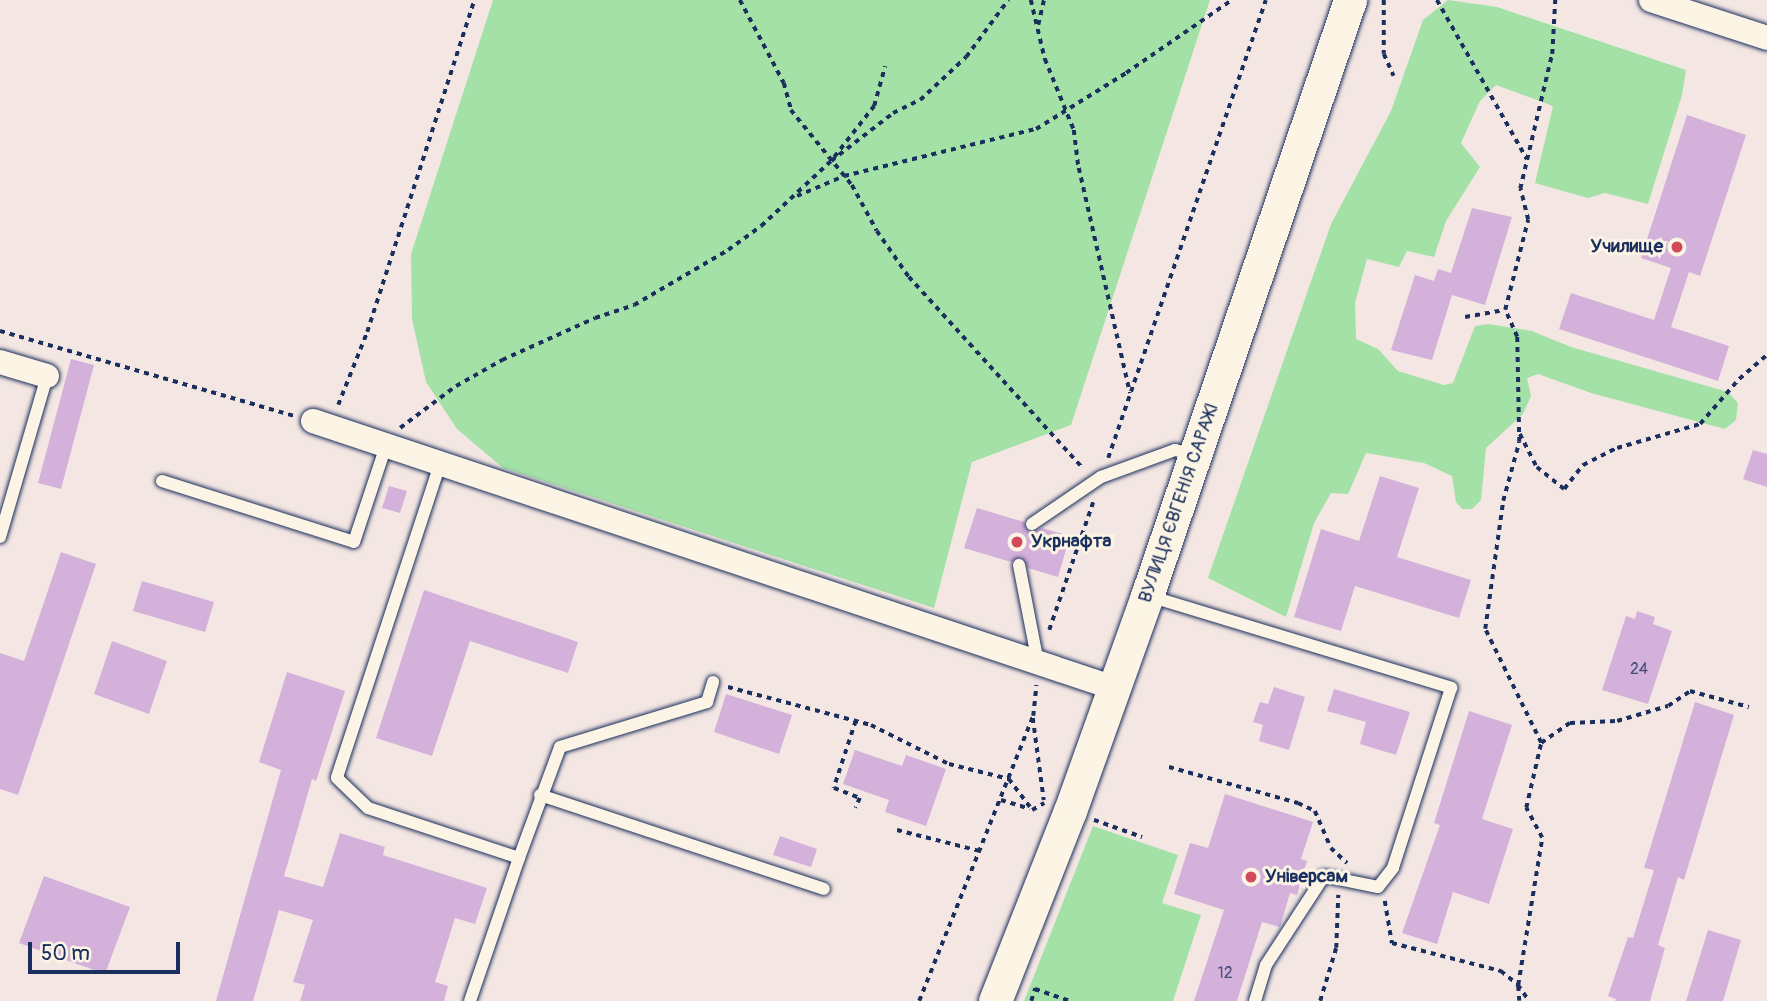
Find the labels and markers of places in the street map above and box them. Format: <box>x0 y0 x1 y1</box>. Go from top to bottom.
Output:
place label: Училище <box>1590 236 1663 258</box>
marker: Училище <box>1669 239 1685 255</box>
place label: Укрнафта <box>1031 531 1111 553</box>
marker: Укрнафта <box>1009 534 1025 550</box>
place label: Універсам <box>1265 866 1348 888</box>
marker: Універсам <box>1243 869 1259 885</box>

